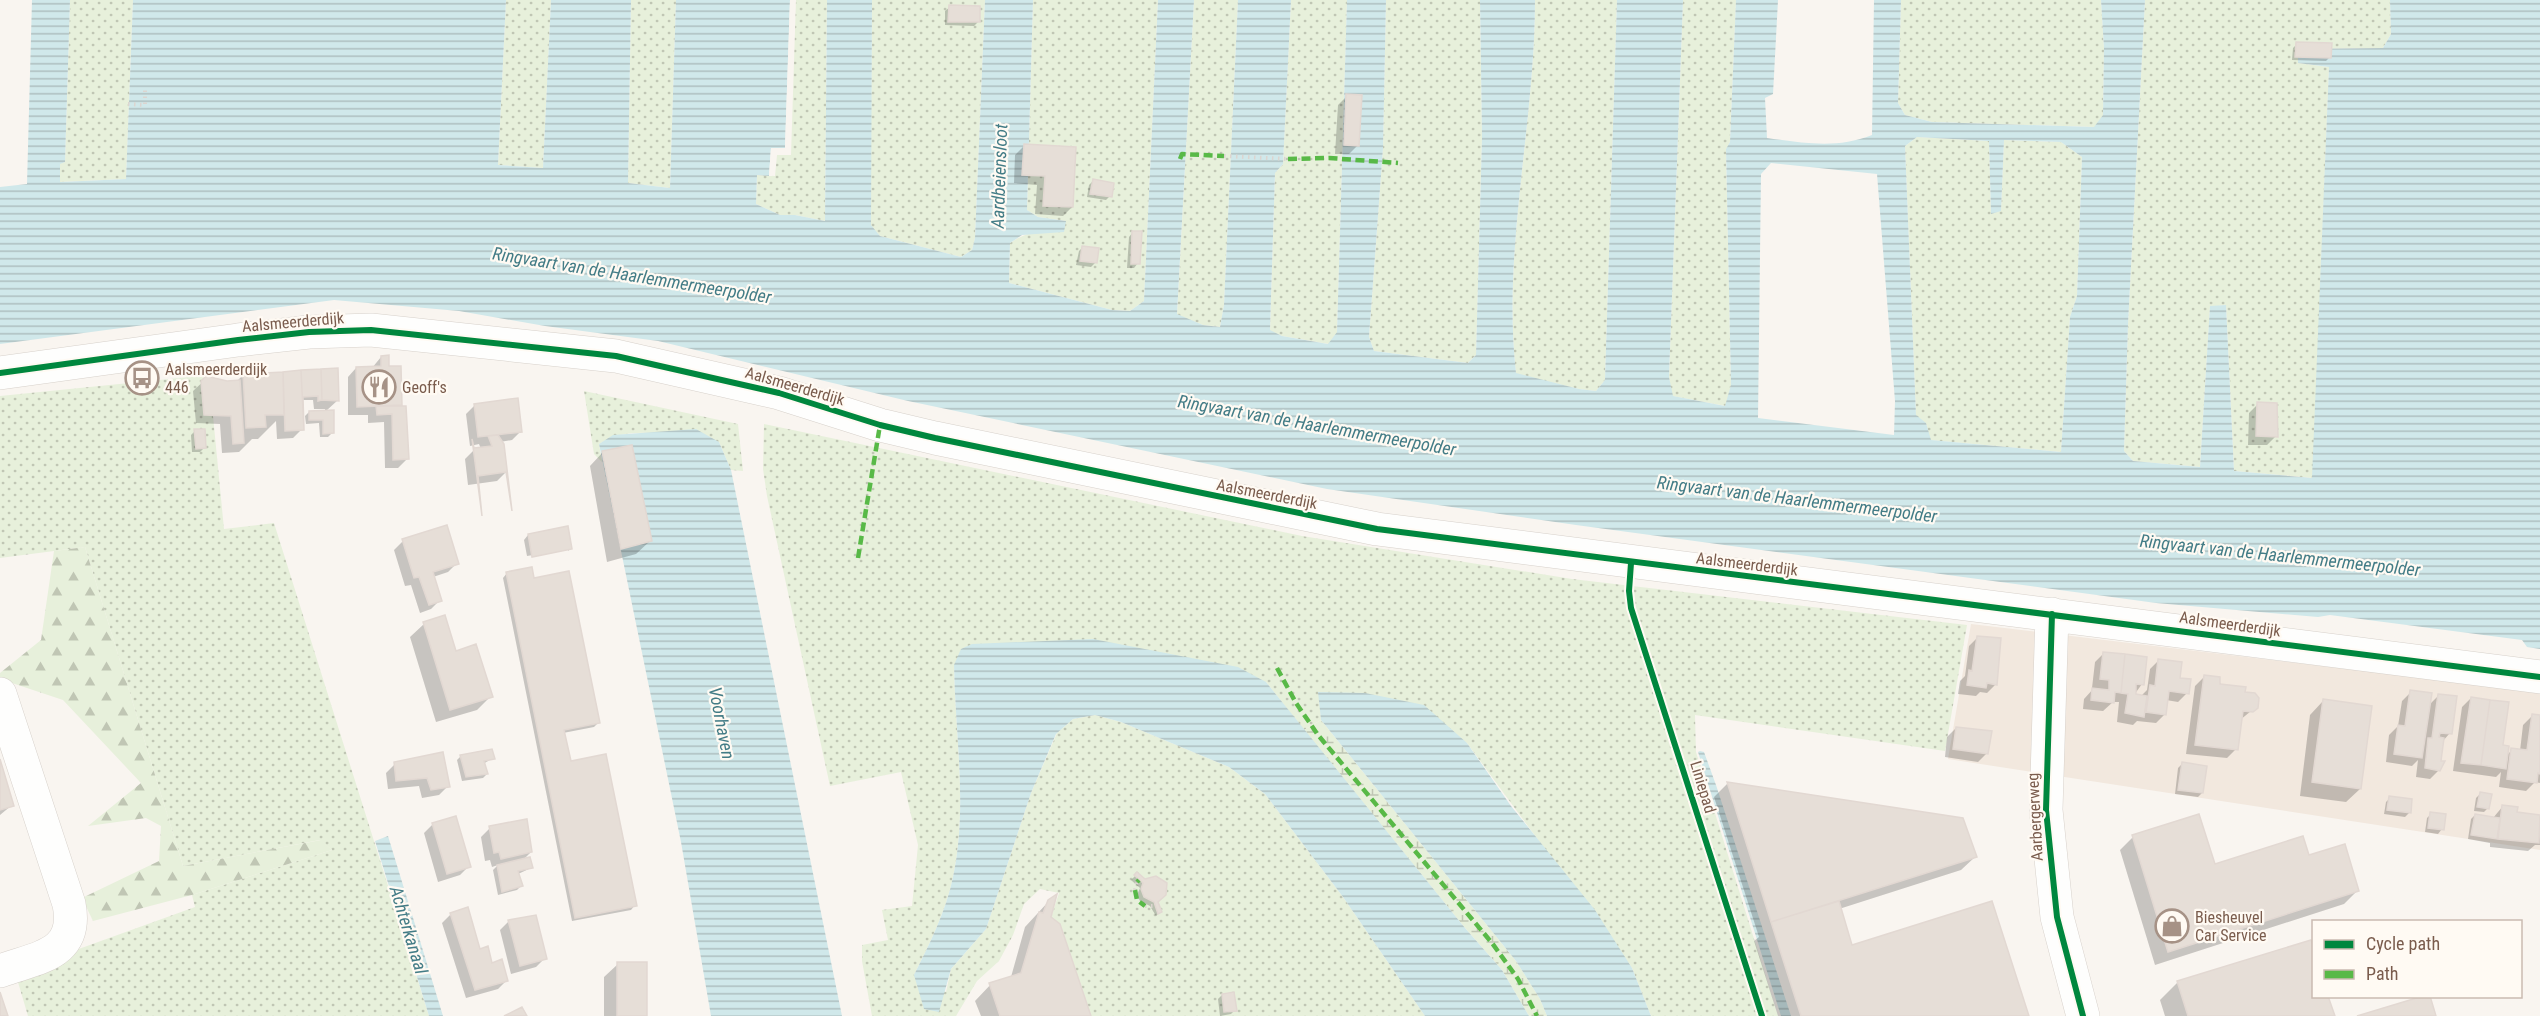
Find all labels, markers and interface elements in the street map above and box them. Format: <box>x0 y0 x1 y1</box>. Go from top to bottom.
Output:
water label: Aardbeiensloot <box>987 123 1011 230</box>
water label: Ringvaart van de Haarlemmermeerpolder <box>491 243 774 308</box>
street label: Aalsmeerderdijk <box>241 308 346 336</box>
bus stop icon: Aalsmeerderdijk 446 <box>124 360 160 396</box>
place label: Aalsmeerderdijk 446 <box>165 360 268 397</box>
street label: Aalsmeerderdijk <box>743 363 847 409</box>
restaurant icon: Geoff's <box>361 369 397 405</box>
place label: Geoff's <box>402 378 447 397</box>
water label: Ringvaart van de Haarlemmermeerpolder <box>1176 390 1458 460</box>
water label: Ringvaart van de Haarlemmermeerpolder <box>1656 471 1939 527</box>
street label: Aalsmeerderdijk <box>1215 475 1320 513</box>
water label: Ringvaart van de Haarlemmermeerpolder <box>2139 530 2422 580</box>
street label: Aalsmeerderdijk <box>1695 548 1800 580</box>
street label: Aalsmeerderdijk <box>2178 607 2283 641</box>
water label: Voorhaven <box>705 685 739 761</box>
street label: Liniepad <box>1686 759 1720 815</box>
street label: Aarbergerweg <box>2023 773 2047 861</box>
water label: Achterkanaal <box>385 883 433 977</box>
shop icon: Biesheuvel Car Service <box>2154 908 2190 944</box>
place label: Biesheuvel Car Service <box>2195 908 2267 945</box>
legend <box>2312 920 2522 998</box>
text: Cycle path <box>2366 933 2440 954</box>
text: Path <box>2366 963 2399 984</box>

